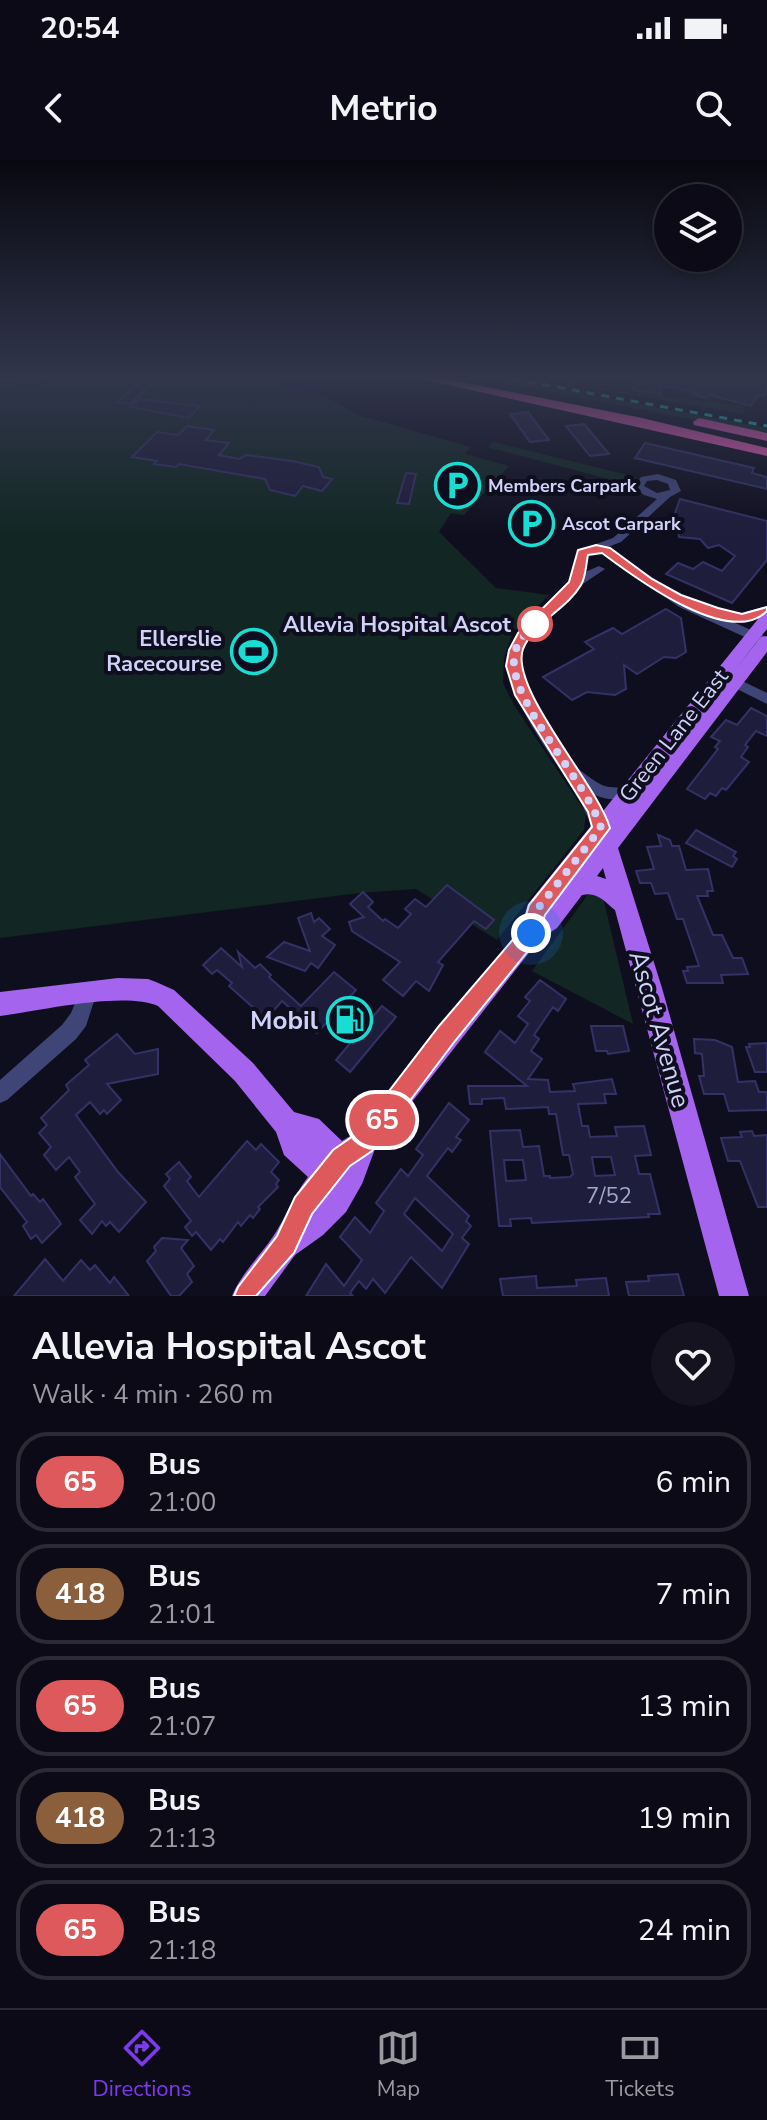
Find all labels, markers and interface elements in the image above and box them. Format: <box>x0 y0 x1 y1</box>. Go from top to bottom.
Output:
text: 20:54 <box>40 8 119 49</box>
text: Metrio <box>329 84 438 133</box>
icon: back <box>32 86 76 130</box>
icon: search <box>691 86 735 130</box>
map controls <box>654 184 742 272</box>
button: layers <box>654 184 742 272</box>
parking icon: Members Carpark <box>433 462 481 510</box>
place label: Members Carpark <box>488 474 637 498</box>
parking icon: Ascot Carpark <box>507 500 555 548</box>
place label: Ascot Carpark <box>562 512 681 536</box>
marker: Allevia Hospital Ascot <box>518 607 552 641</box>
place label: Allevia Hospital Ascot <box>283 610 512 640</box>
place label: Ellerslie Racecourse <box>106 624 222 679</box>
sports icon: Ellerslie Racecourse <box>229 627 277 675</box>
street label: Green Lane East <box>612 663 735 808</box>
your location <box>511 913 551 953</box>
street label: Ascot Avenue <box>620 947 699 1112</box>
fuel station icon: Mobil <box>325 996 373 1044</box>
place label: Mobil <box>250 1003 319 1038</box>
line badge: 65 <box>346 1094 418 1146</box>
text: 65 <box>365 1101 399 1139</box>
house number: 7/52 <box>586 1181 632 1211</box>
text: Allevia Hospital Ascot <box>32 1321 426 1372</box>
button: heart <box>651 1322 735 1406</box>
text: Walk · 4 min · 260 m <box>32 1377 273 1412</box>
text: Bus <box>148 1444 201 1485</box>
text: 6 min <box>656 1462 731 1503</box>
text: 65 <box>63 1463 97 1501</box>
text: 21:00 <box>148 1485 216 1520</box>
text: Bus <box>148 1556 201 1597</box>
text: 7 min <box>656 1574 731 1615</box>
text: 418 <box>55 1575 105 1613</box>
text: 21:01 <box>148 1597 216 1632</box>
text: Bus <box>148 1668 201 1709</box>
text: 13 min <box>638 1686 731 1727</box>
text: 65 <box>63 1687 97 1725</box>
text: 21:07 <box>148 1709 216 1744</box>
text: Bus <box>148 1780 201 1821</box>
text: 19 min <box>638 1798 731 1839</box>
text: 418 <box>55 1799 105 1837</box>
text: 21:13 <box>148 1821 216 1856</box>
text: Bus <box>148 1892 201 1933</box>
text: 24 min <box>638 1910 731 1951</box>
text: 65 <box>63 1911 97 1949</box>
text: 21:18 <box>148 1933 216 1968</box>
tab: Directions <box>92 2026 192 2104</box>
tab: Map <box>376 2026 420 2104</box>
tab: Tickets <box>605 2026 675 2104</box>

